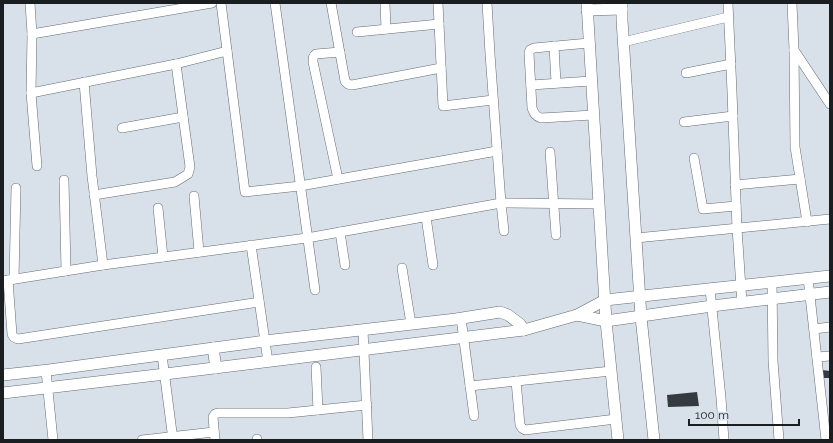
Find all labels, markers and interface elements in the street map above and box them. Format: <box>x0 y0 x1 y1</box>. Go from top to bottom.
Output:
scale bar <box>689 401 799 427</box>
text: 100 m <box>695 408 729 422</box>

